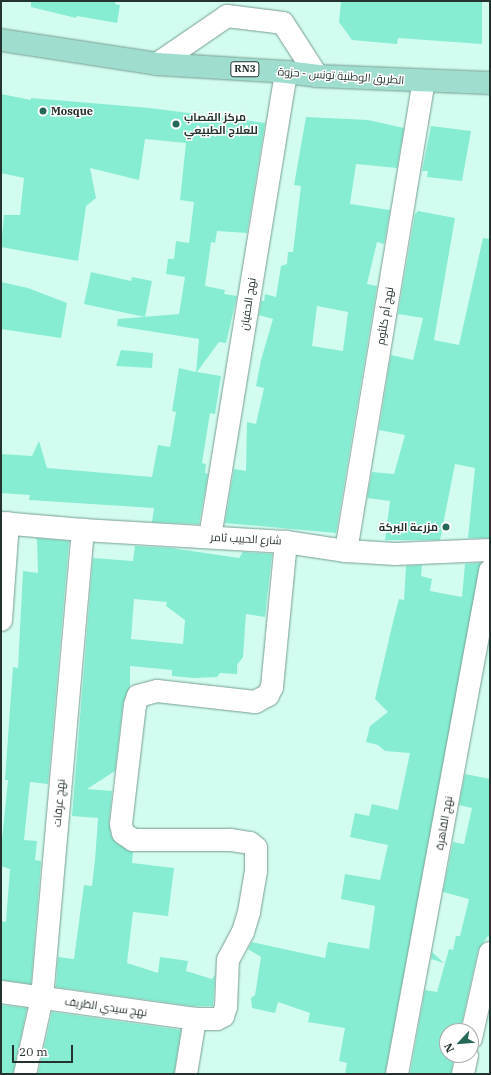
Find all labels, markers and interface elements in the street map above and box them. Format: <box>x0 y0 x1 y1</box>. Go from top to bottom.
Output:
road number: RN3 <box>230 61 260 77</box>
street label: الطريق الوطنية تونس - حزوة <box>277 65 405 87</box>
place label: Mosque <box>51 104 93 118</box>
marker: Mosque <box>38 106 48 116</box>
place label: مركز القصاب للعلاج الطبيعي <box>184 111 258 137</box>
marker: مركز القصاب للعلاج الطبيعي <box>171 119 181 129</box>
street label: نهج الحفيان <box>237 277 259 331</box>
street label: نهج أم كلثوم <box>374 286 396 346</box>
place label: مزرعة البركة <box>379 520 438 534</box>
marker: مزرعة البركة <box>441 522 451 532</box>
street label: شارع الحبيب ثامر <box>210 531 282 547</box>
street label: نهج عرفات <box>50 778 68 828</box>
street label: نهج القاهرة <box>433 795 455 851</box>
street label: نهج سيدي الظريف <box>64 995 148 1019</box>
north arrow <box>439 1023 479 1063</box>
scale bar <box>14 1037 75 1063</box>
text: N <box>441 1041 457 1055</box>
text: 20 m <box>19 1044 48 1059</box>

